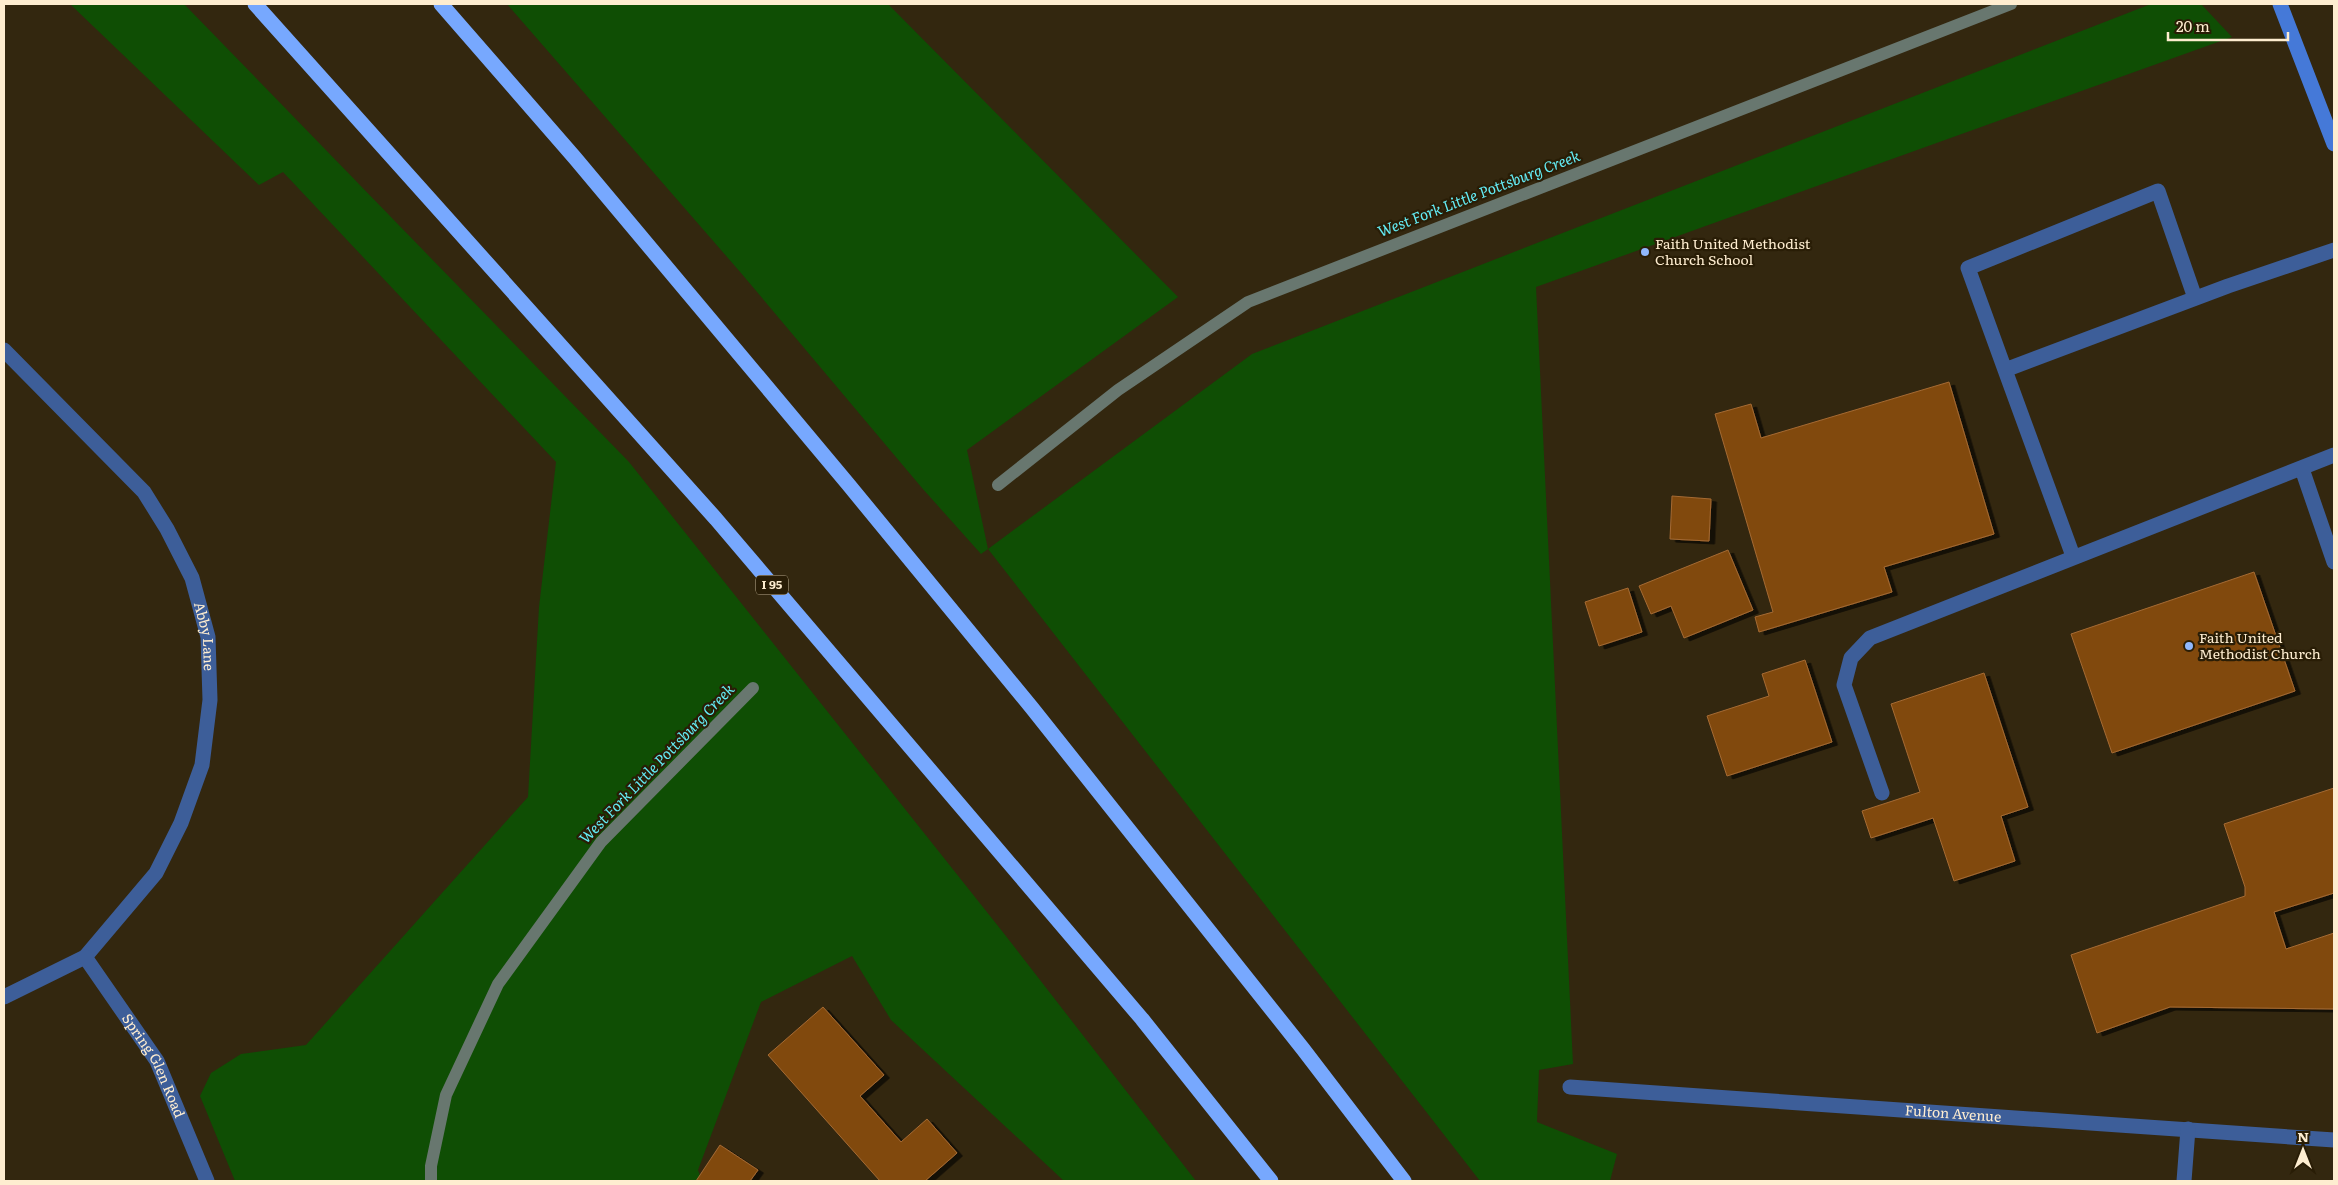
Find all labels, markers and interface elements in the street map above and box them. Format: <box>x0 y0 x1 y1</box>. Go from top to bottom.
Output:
scale bar <box>2168 10 2288 42</box>
text: 20 m <box>2176 14 2210 37</box>
water label: West Fork Little Pottsburg Creek <box>1374 143 1584 242</box>
place label: Faith United Methodist Church School <box>1655 233 1811 269</box>
marker: Faith United Methodist Church School <box>1639 246 1651 258</box>
road number: I 95 <box>756 576 788 594</box>
street label: Abby Lane <box>190 599 220 671</box>
place label: Faith United Methodist Church <box>2199 627 2321 663</box>
marker: Faith United Methodist Church <box>2183 640 2195 652</box>
water label: West Fork Little Pottsburg Creek <box>573 677 739 848</box>
street label: Spring Glen Road <box>118 1009 191 1121</box>
street label: Fulton Avenue <box>1904 1099 2002 1126</box>
north arrow <box>2278 1125 2328 1175</box>
text: N <box>2297 1126 2309 1146</box>

